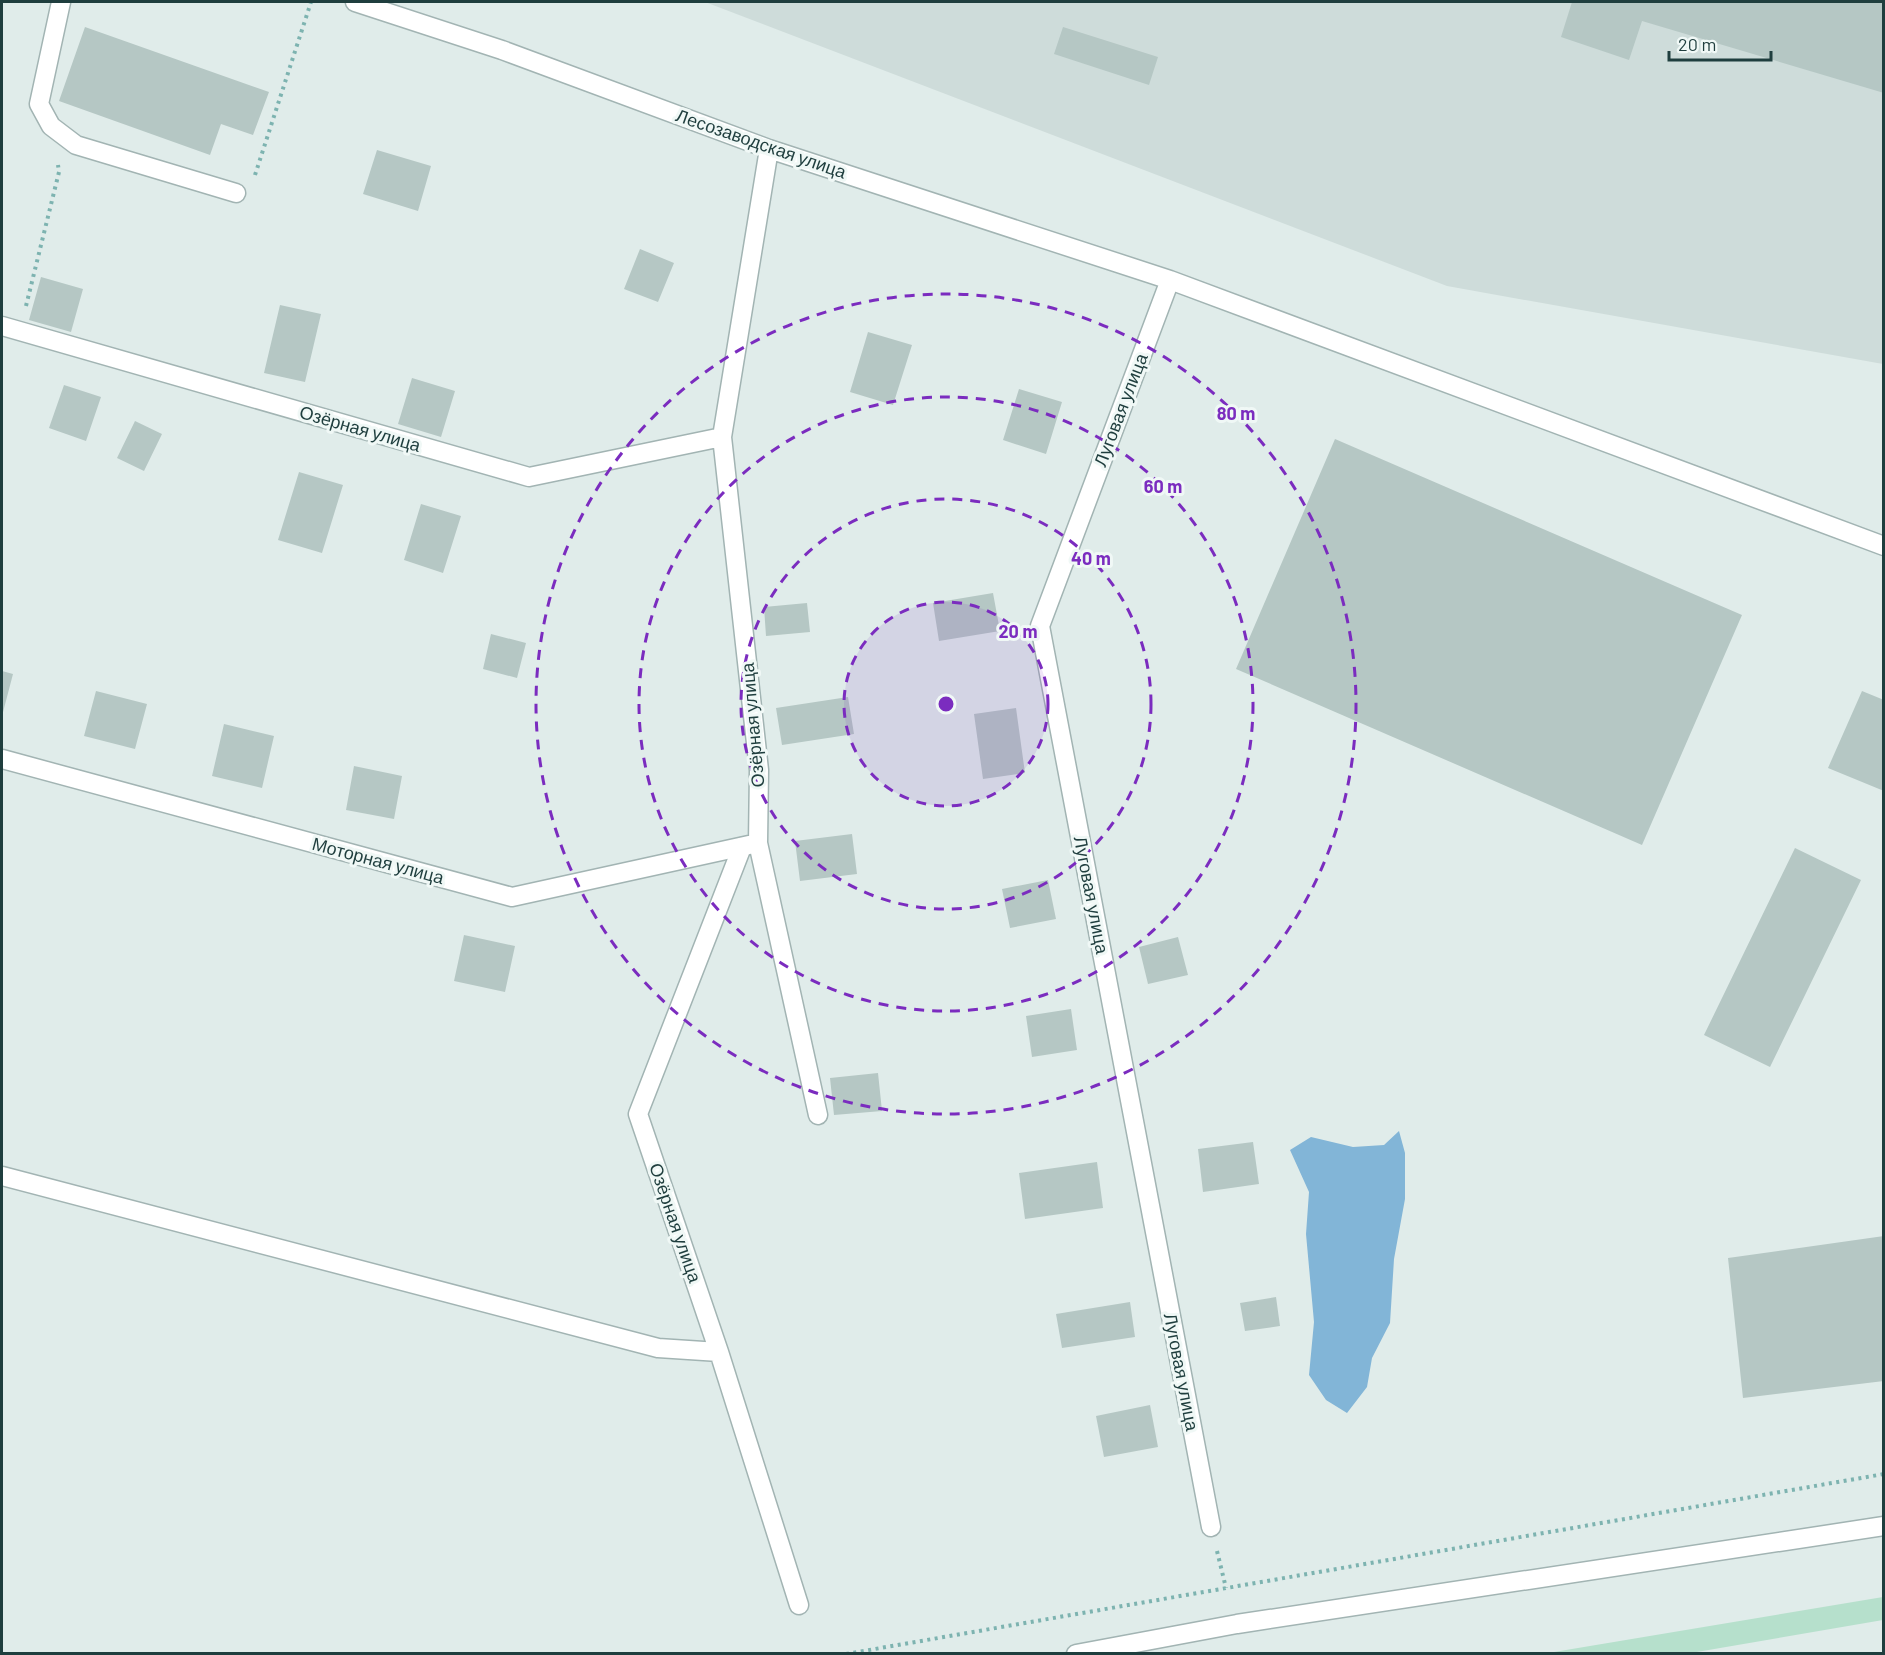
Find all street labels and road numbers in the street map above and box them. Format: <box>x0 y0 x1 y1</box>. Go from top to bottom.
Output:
street label: Лесозаводская улица <box>673 104 850 183</box>
street label: Луговая улица <box>1088 349 1152 469</box>
street label: Озёрная улица <box>297 400 424 456</box>
street label: Озёрная улица <box>736 661 768 788</box>
street label: Моторная улица <box>310 832 448 888</box>
street label: Луговая улица <box>1070 834 1114 956</box>
street label: Озёрная улица <box>645 1160 707 1286</box>
street label: Луговая улица <box>1160 1311 1204 1433</box>

